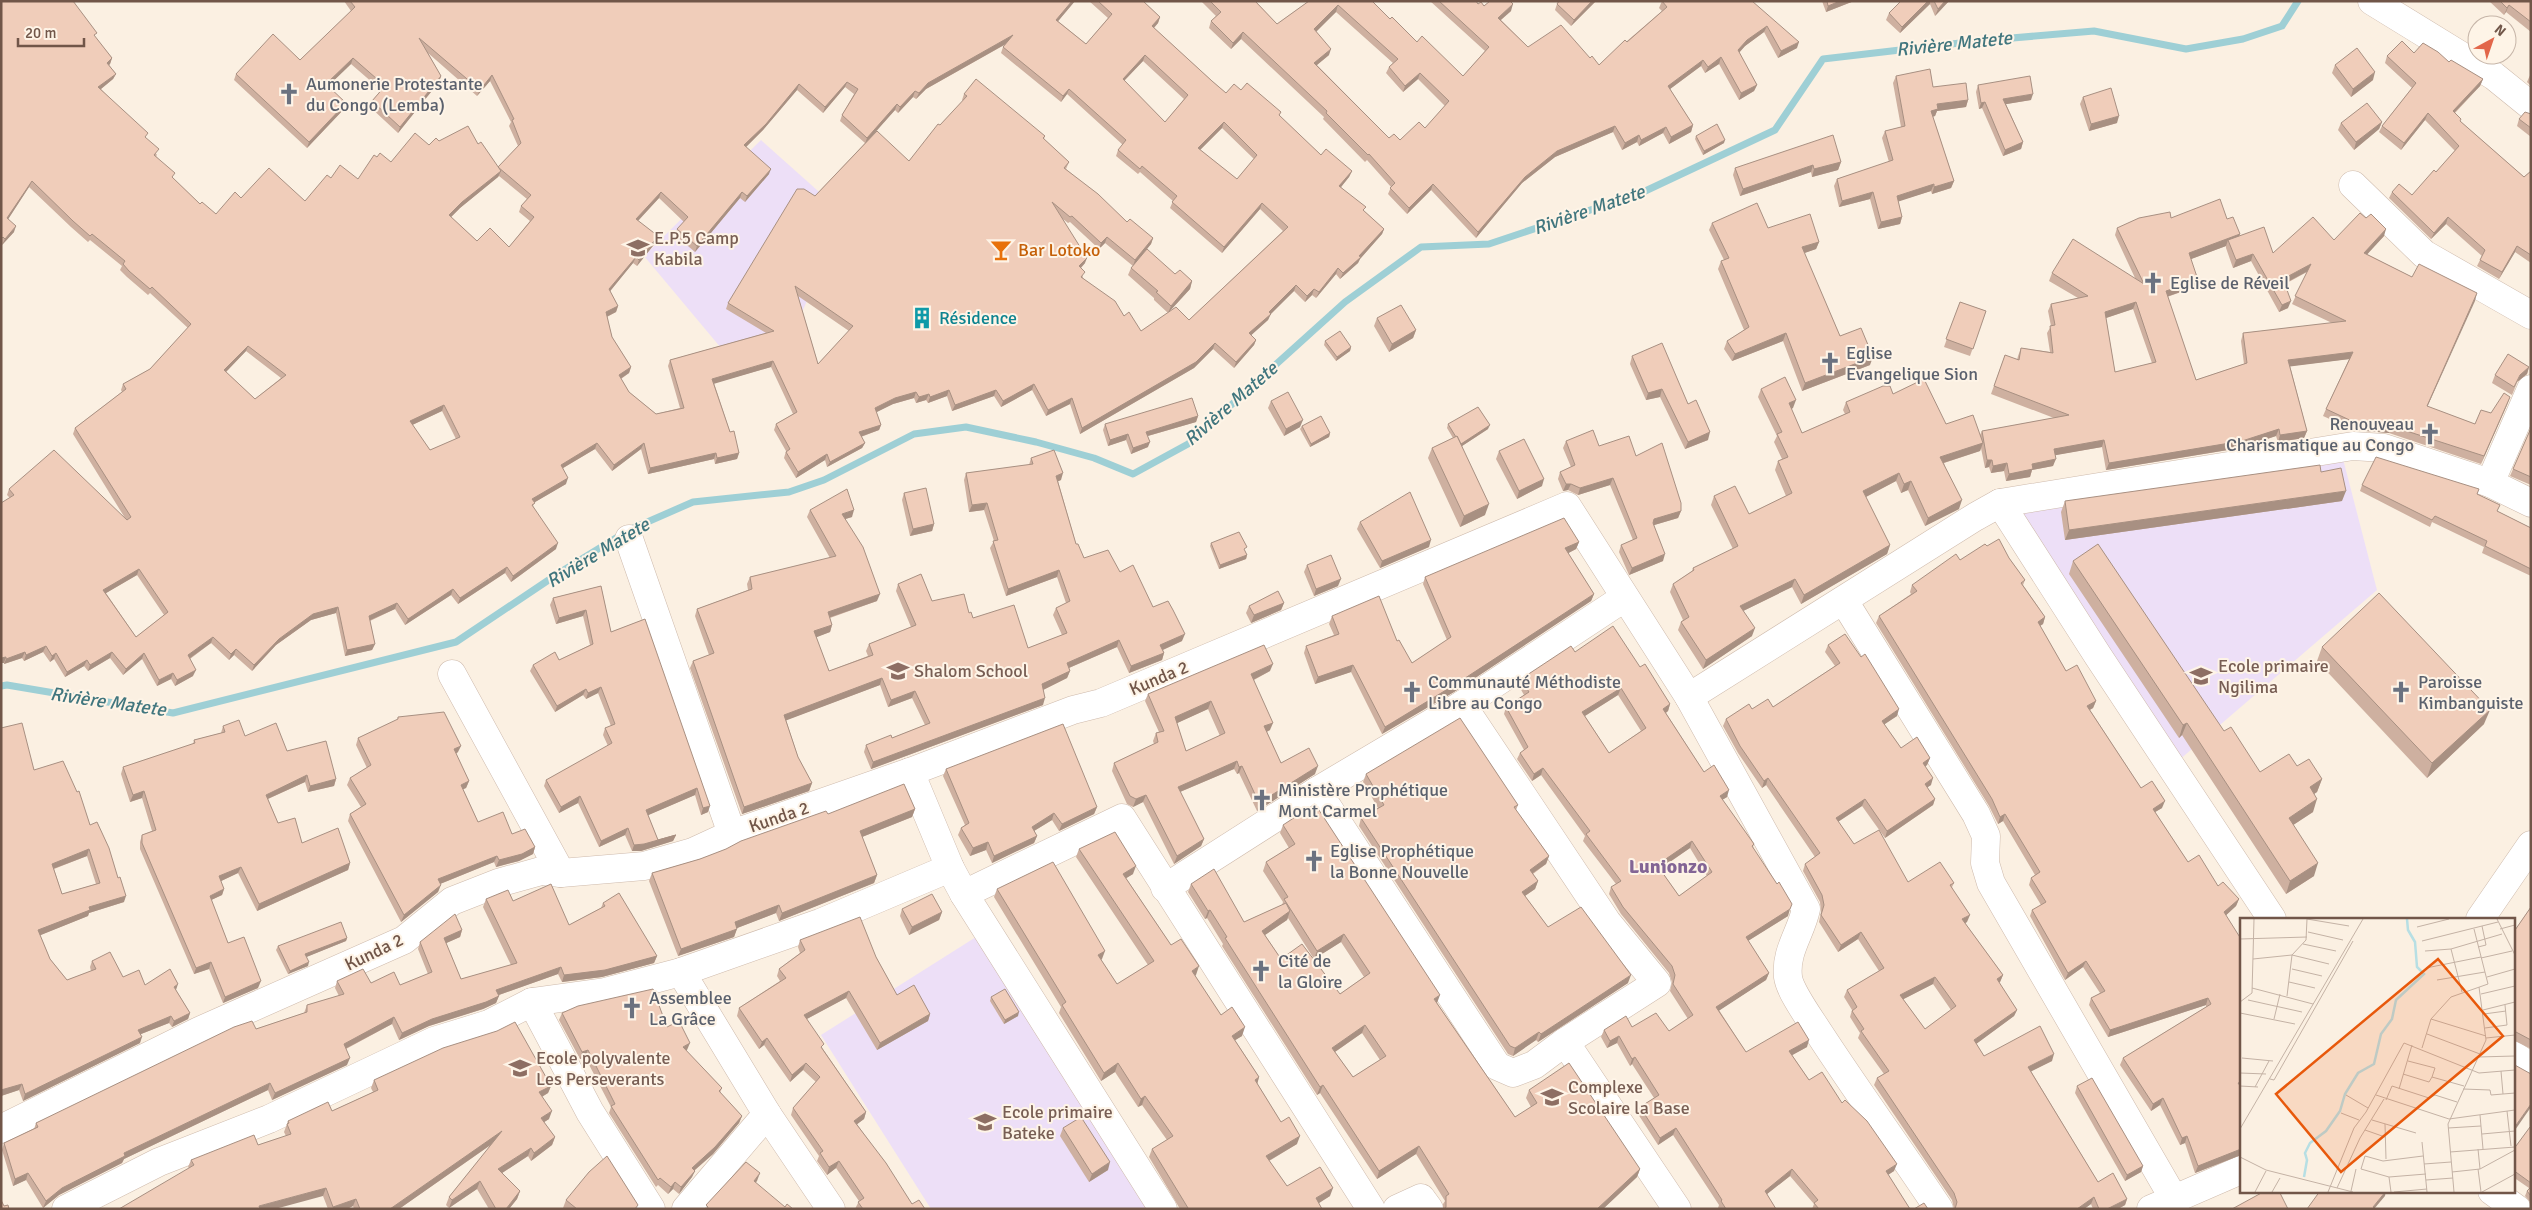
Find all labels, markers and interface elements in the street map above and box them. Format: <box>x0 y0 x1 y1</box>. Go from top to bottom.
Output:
scale bar <box>18 15 84 47</box>
north arrow <box>2467 15 2517 65</box>
text: N <box>2491 21 2509 40</box>
text: 20 m <box>25 24 56 42</box>
water label: Rivière Matete <box>1895 26 2015 62</box>
place label: Aumonerie Protestante du Congo (Lemba) <box>306 73 483 116</box>
church icon: Aumonerie Protestante du Congo (Lemba) <box>276 81 302 107</box>
water label: Rivière Matete <box>1530 179 1649 240</box>
place label: E.P.5 Camp Kabila <box>654 227 739 270</box>
school or university icon: E.P.5 Camp Kabila <box>625 235 651 261</box>
bar icon: Bar Lotoko <box>988 237 1014 263</box>
place label: Bar Lotoko <box>1018 239 1100 261</box>
church icon: Eglise de Réveil <box>2140 270 2166 296</box>
place label: Eglise de Réveil <box>2170 272 2289 294</box>
building icon: Résidence <box>909 305 935 331</box>
place label: Résidence <box>939 307 1017 329</box>
place label: Eglise Evangelique Sion <box>1846 342 1978 385</box>
church icon: Eglise Evangelique Sion <box>1817 350 1843 376</box>
water label: Rivière Matete <box>1179 356 1284 451</box>
place label: Renouveau Charismatique au Congo <box>2226 413 2414 456</box>
church icon: Renouveau Charismatique au Congo <box>2417 421 2443 447</box>
water label: Rivière Matete <box>542 512 655 593</box>
place label: Ecole primaire Ngilima <box>2218 655 2329 698</box>
street label: Kunda 2 <box>1126 656 1192 700</box>
school or university icon: Shalom School <box>885 658 911 684</box>
place label: Shalom School <box>914 660 1028 682</box>
school or university icon: Ecole primaire Ngilima <box>2188 663 2214 689</box>
place label: Communauté Méthodiste Libre au Congo <box>1428 671 1621 714</box>
place label: Paroisse Kimbanguiste <box>2418 671 2524 714</box>
church icon: Communauté Méthodiste Libre au Congo <box>1399 679 1425 705</box>
church icon: Paroisse Kimbanguiste <box>2388 679 2414 705</box>
water label: Rivière Matete <box>49 682 169 722</box>
place label: Ministère Prophétique Mont Carmel <box>1278 779 1448 822</box>
church icon: Ministère Prophétique Mont Carmel <box>1249 787 1275 813</box>
street label: Kunda 2 <box>746 796 812 838</box>
place label: Eglise Prophétique la Bonne Nouvelle <box>1330 840 1474 883</box>
church icon: Eglise Prophétique la Bonne Nouvelle <box>1301 848 1327 874</box>
district label: Lunionzo <box>1629 854 1707 879</box>
inset map <box>2240 918 2514 1192</box>
street label: Kunda 2 <box>341 928 407 976</box>
place label: Cité de la Gloire <box>1278 950 1343 993</box>
church icon: Cité de la Gloire <box>1248 958 1274 984</box>
place label: Assemblee La Grâce <box>649 987 732 1030</box>
church icon: Assemblee La Grâce <box>619 995 645 1021</box>
place label: Ecole polyvalente Les Perseverants <box>536 1047 671 1090</box>
school or university icon: Ecole polyvalente Les Perseverants <box>507 1055 533 1081</box>
place label: Complexe Scolaire la Base <box>1568 1076 1690 1119</box>
school or university icon: Complexe Scolaire la Base <box>1539 1084 1565 1110</box>
place label: Ecole primaire Bateke <box>1002 1101 1113 1144</box>
school or university icon: Ecole primaire Bateke <box>972 1109 998 1135</box>

